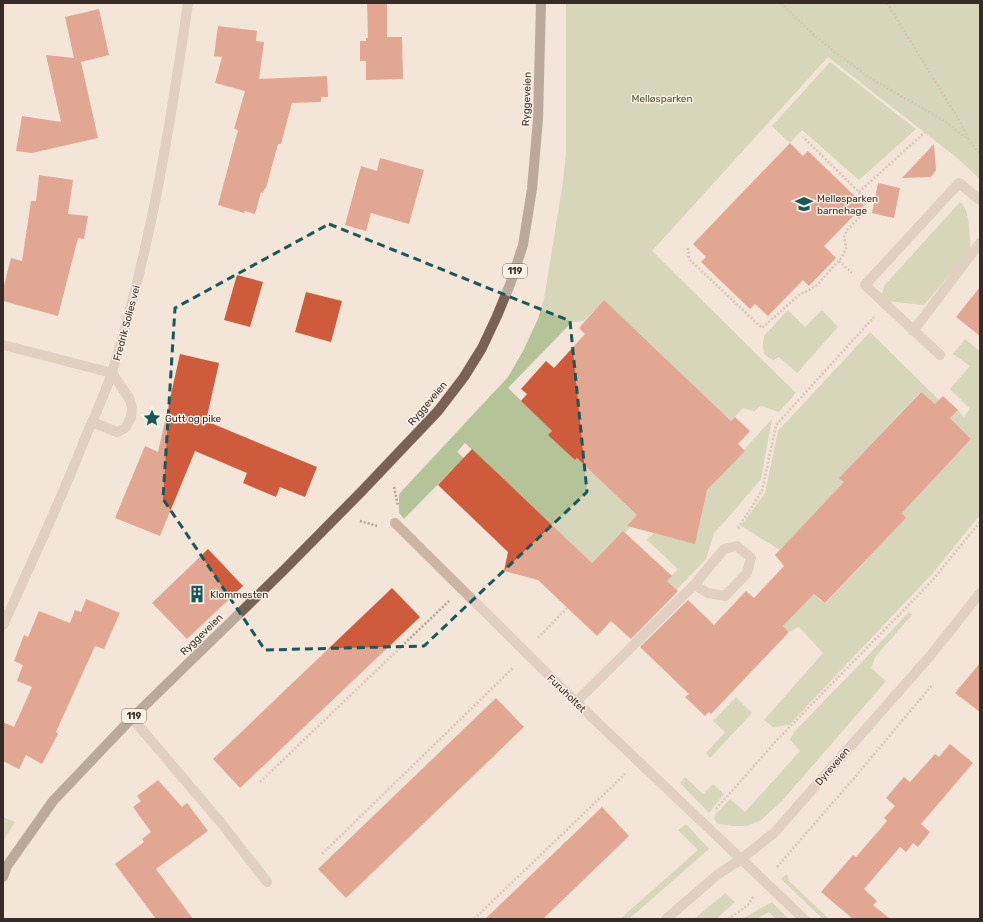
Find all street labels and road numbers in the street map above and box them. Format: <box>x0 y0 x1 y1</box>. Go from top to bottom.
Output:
street label: Ryggeveien <box>520 72 534 126</box>
road number: 119 <box>503 264 527 278</box>
street label: Fredrik Solies vei <box>111 284 143 362</box>
street label: Ryggeveien <box>406 379 450 428</box>
street label: Ryggeveien <box>178 612 225 658</box>
street label: Furuholtet <box>544 672 588 715</box>
road number: 119 <box>122 709 146 723</box>
street label: Dyreveien <box>813 745 853 788</box>

